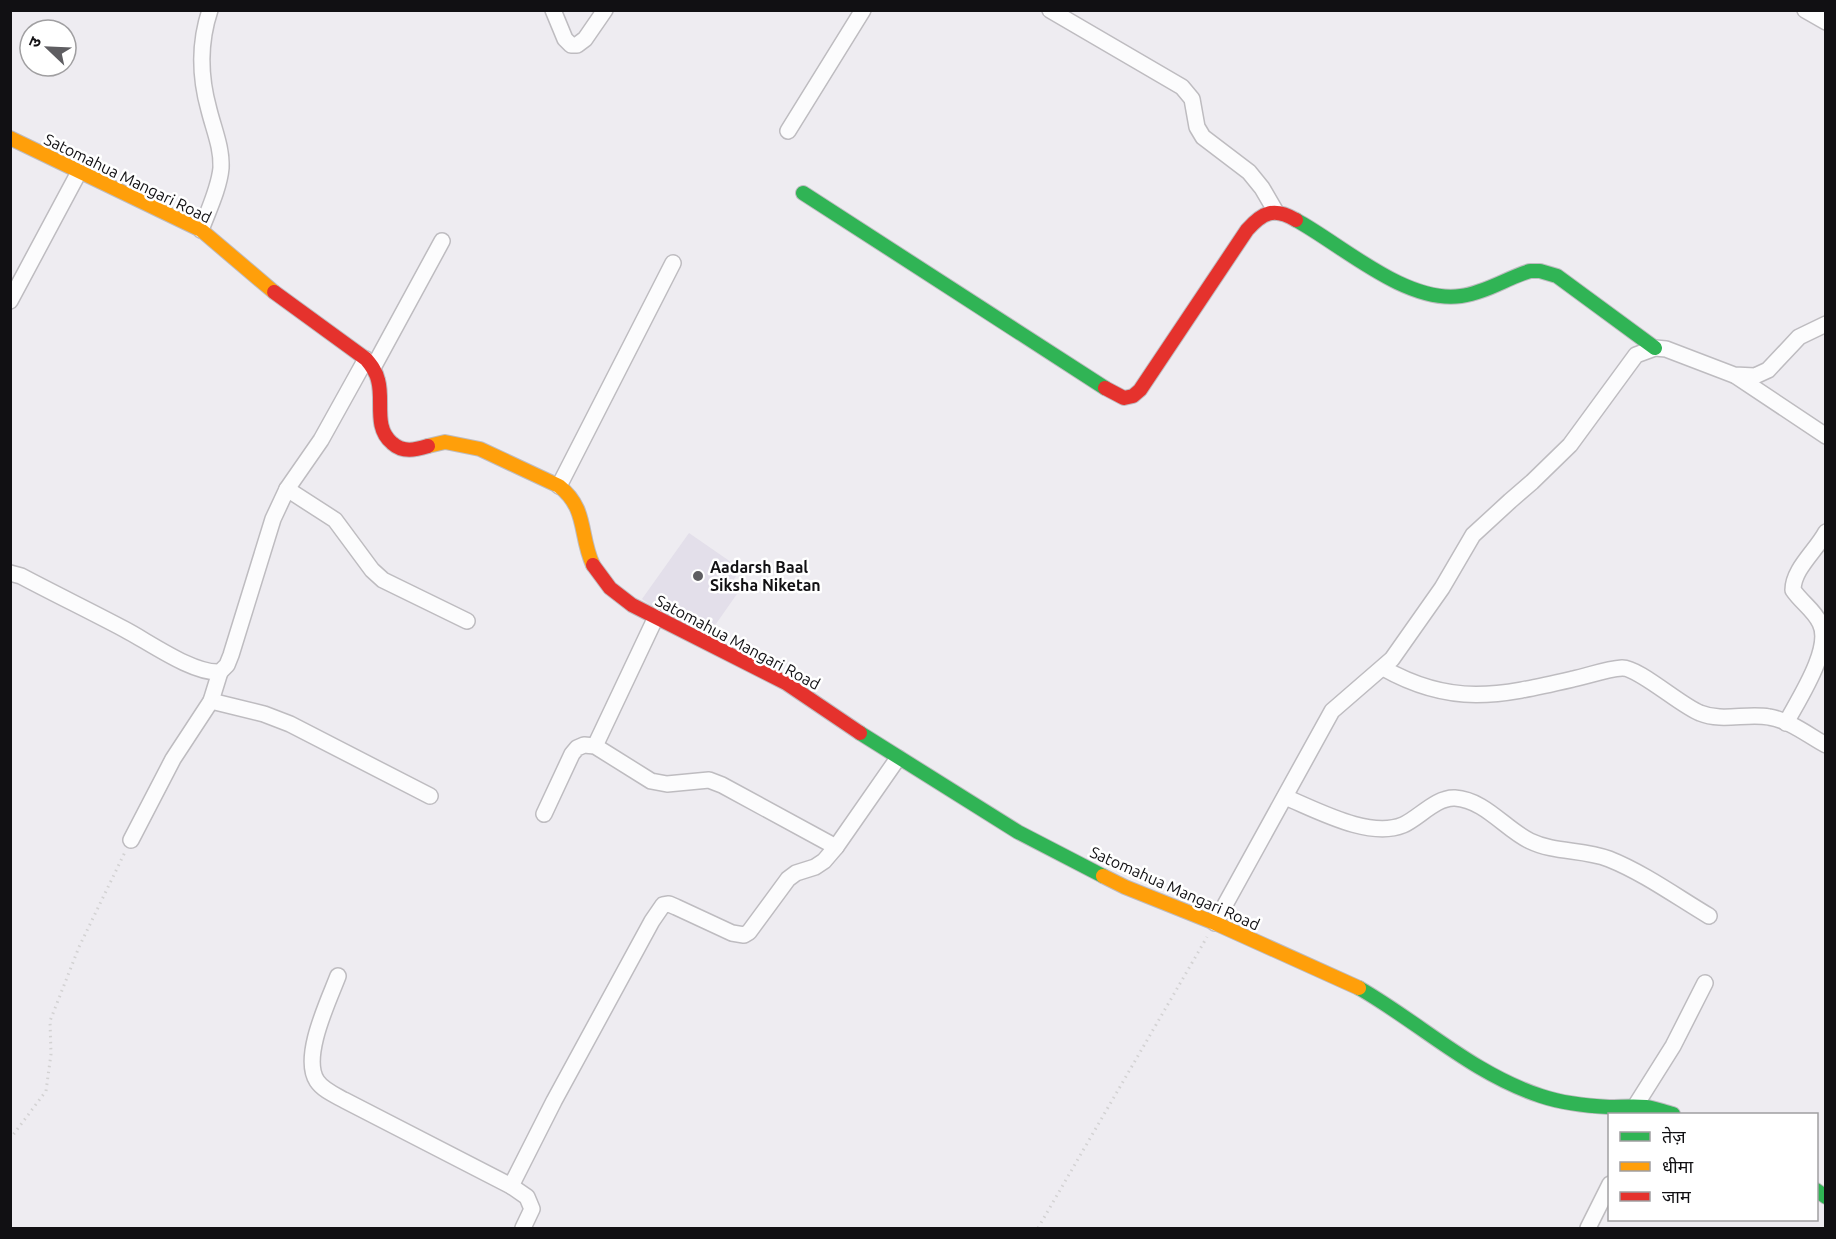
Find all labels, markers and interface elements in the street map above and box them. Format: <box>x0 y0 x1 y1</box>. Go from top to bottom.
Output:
north arrow <box>18 18 78 78</box>
text: उ <box>24 34 45 50</box>
street label: Satomahua Mangari Road <box>42 130 214 226</box>
place label: Aadarsh Baal Siksha Niketan <box>710 558 821 594</box>
marker: Aadarsh Baal Siksha Niketan <box>691 569 705 583</box>
street label: Satomahua Mangari Road <box>653 591 823 693</box>
street label: Satomahua Mangari Road <box>1087 842 1263 934</box>
legend <box>1608 1113 1818 1221</box>
text: तेज़ <box>1662 1126 1686 1146</box>
text: धीमा <box>1662 1156 1693 1176</box>
text: जाम <box>1662 1186 1692 1206</box>

